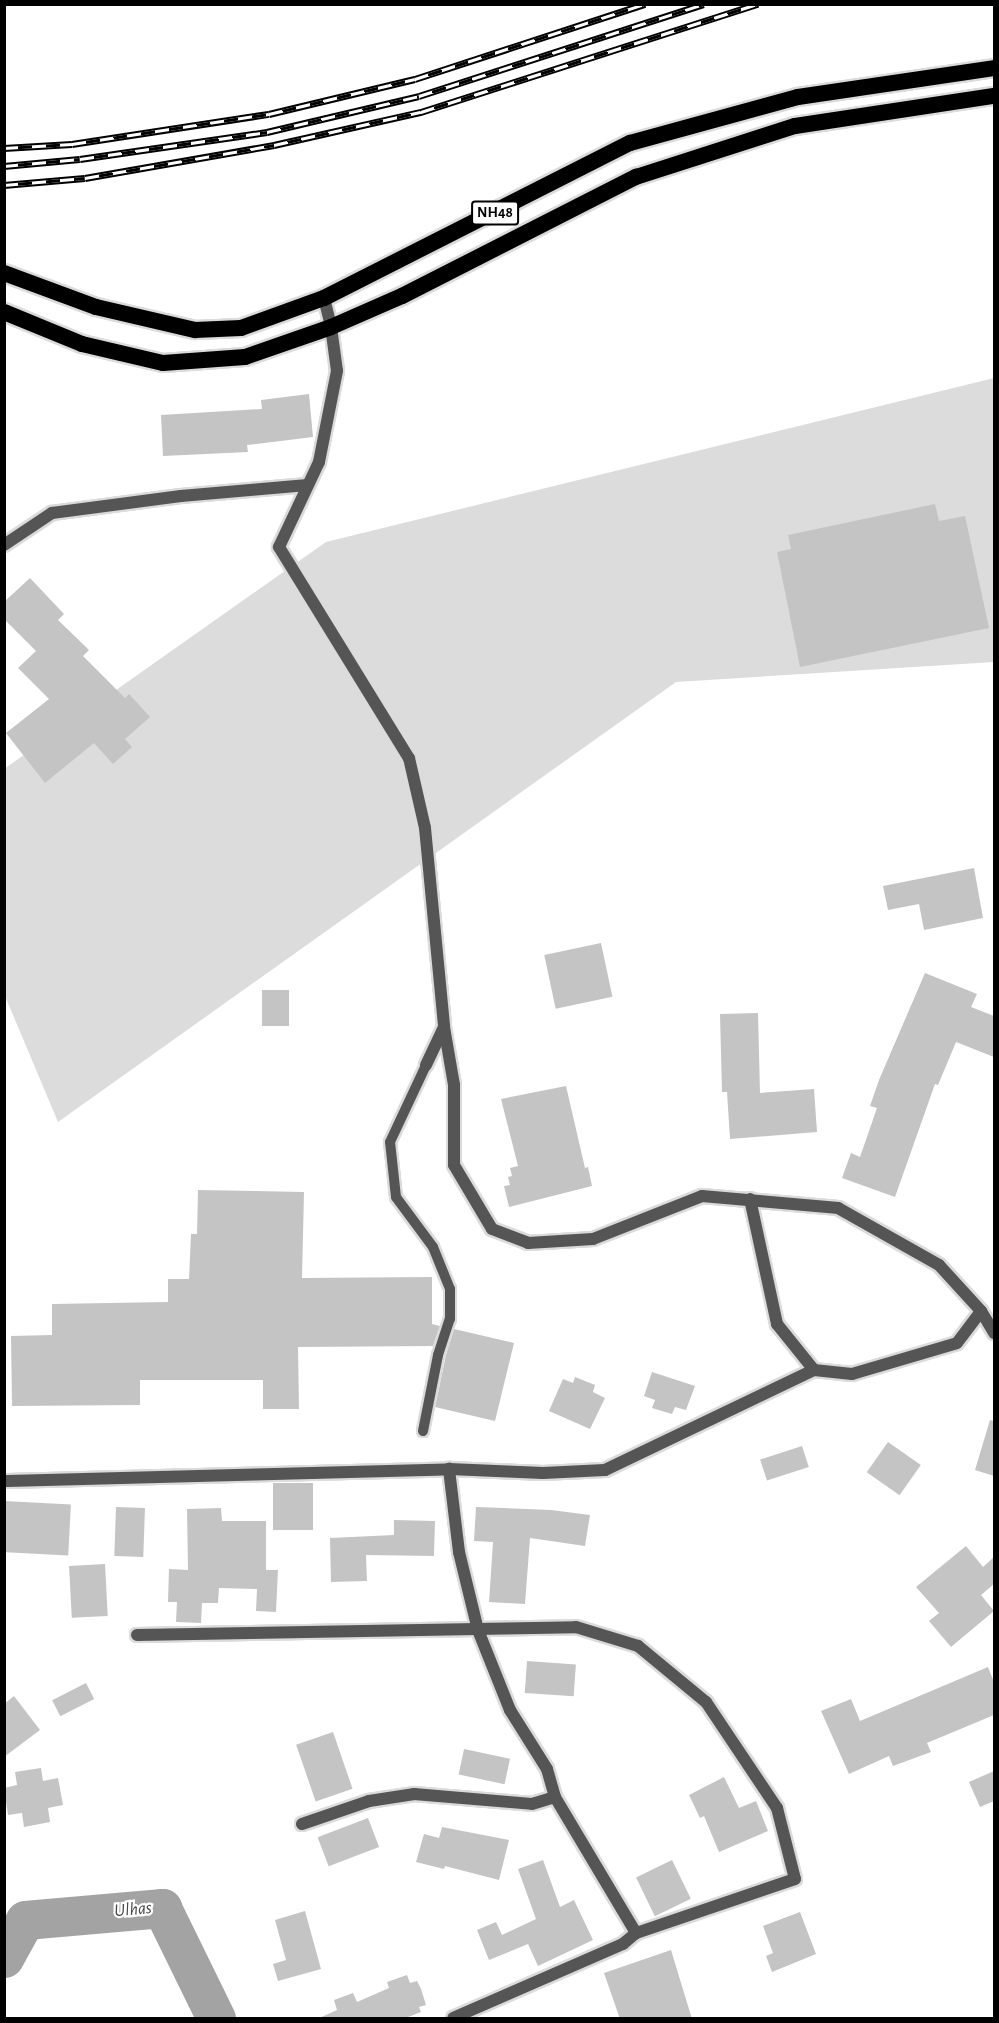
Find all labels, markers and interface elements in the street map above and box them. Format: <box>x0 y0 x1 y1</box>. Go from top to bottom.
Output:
road number: NH48 <box>471 201 519 225</box>
water label: Ulhas <box>114 1898 152 1922</box>

